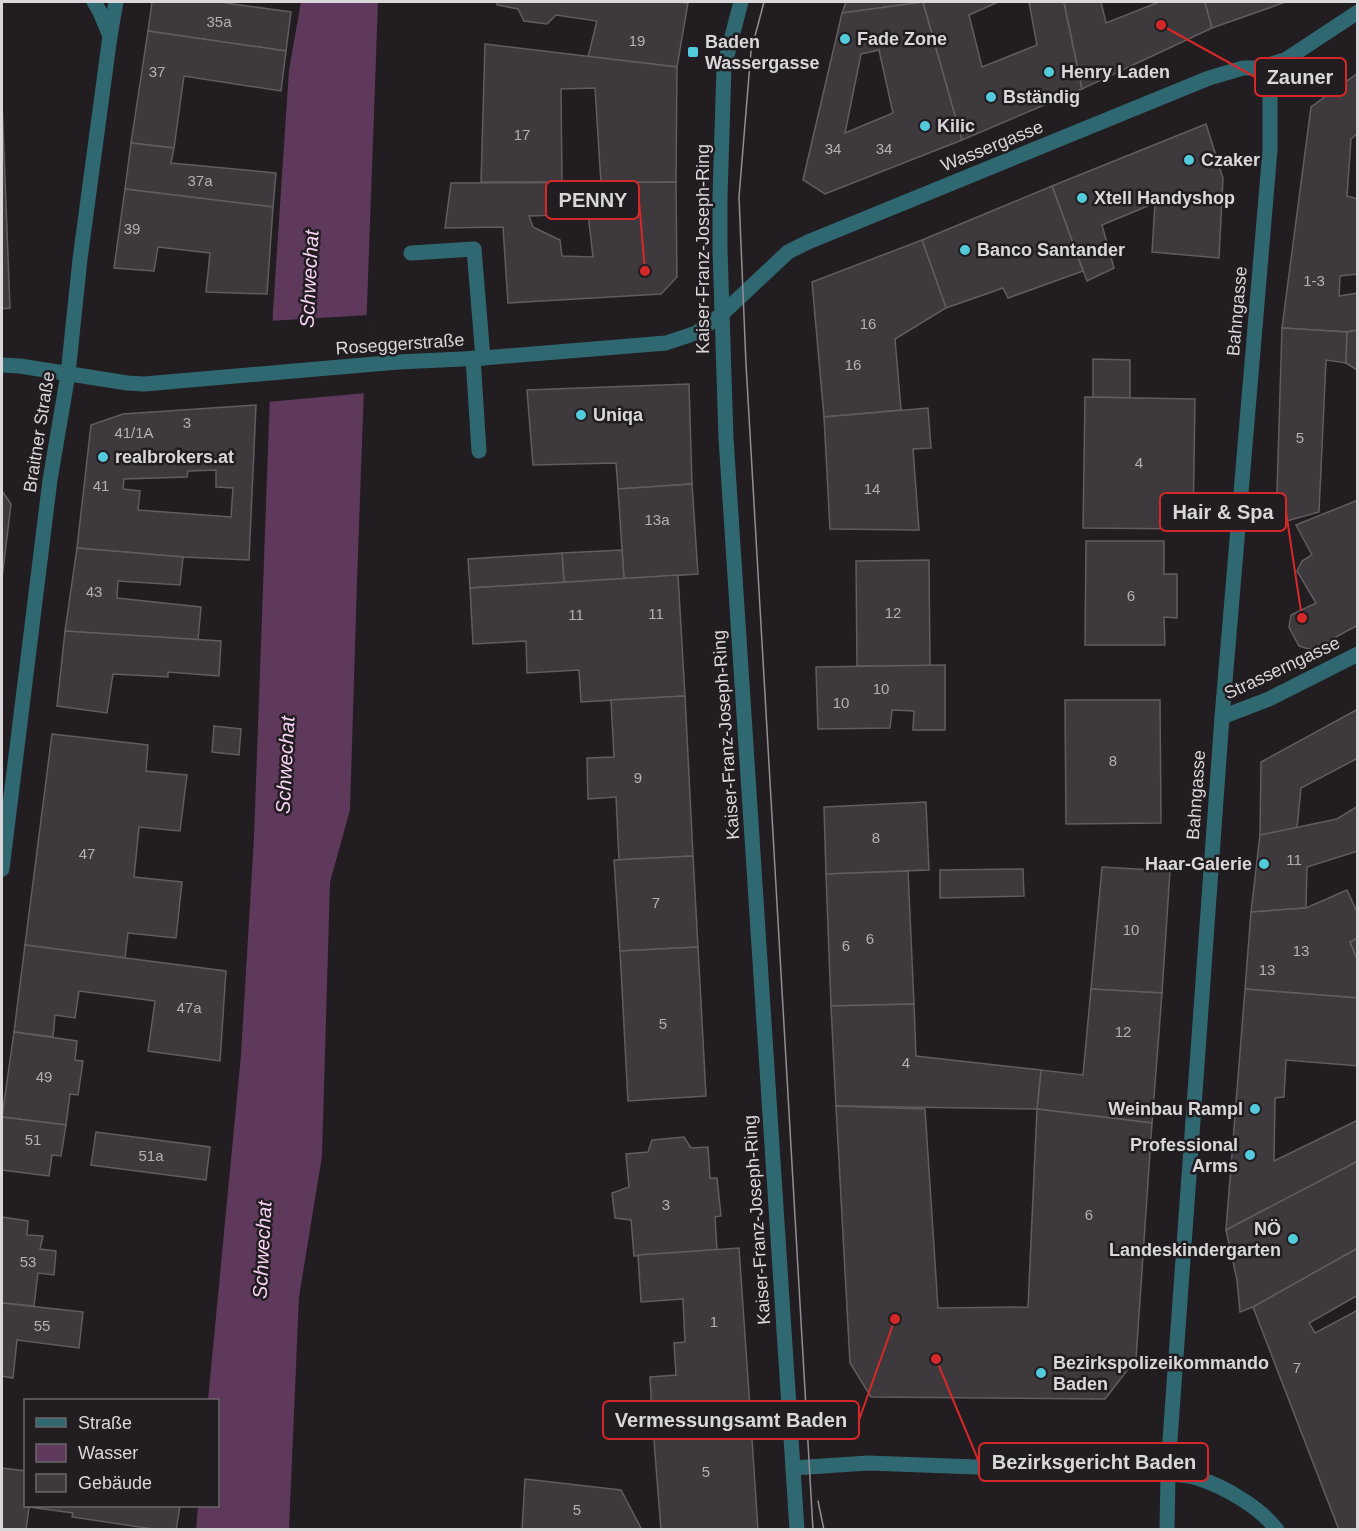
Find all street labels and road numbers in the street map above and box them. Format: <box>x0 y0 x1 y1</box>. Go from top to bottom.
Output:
street label: Wassergasse <box>938 116 1046 176</box>
street label: Kaiser-Franz-Joseph-Ring <box>693 144 713 354</box>
street label: Bahngasse <box>1223 265 1251 357</box>
street label: Roseggerstraße <box>335 330 465 358</box>
street label: Braitner Straße <box>20 370 58 494</box>
street label: Kaiser-Franz-Joseph-Ring <box>709 630 743 840</box>
street label: Strasserngasse <box>1221 633 1343 703</box>
street label: Bahngasse <box>1183 749 1209 841</box>
street label: Kaiser-Franz-Joseph-Ring <box>740 1115 774 1325</box>

